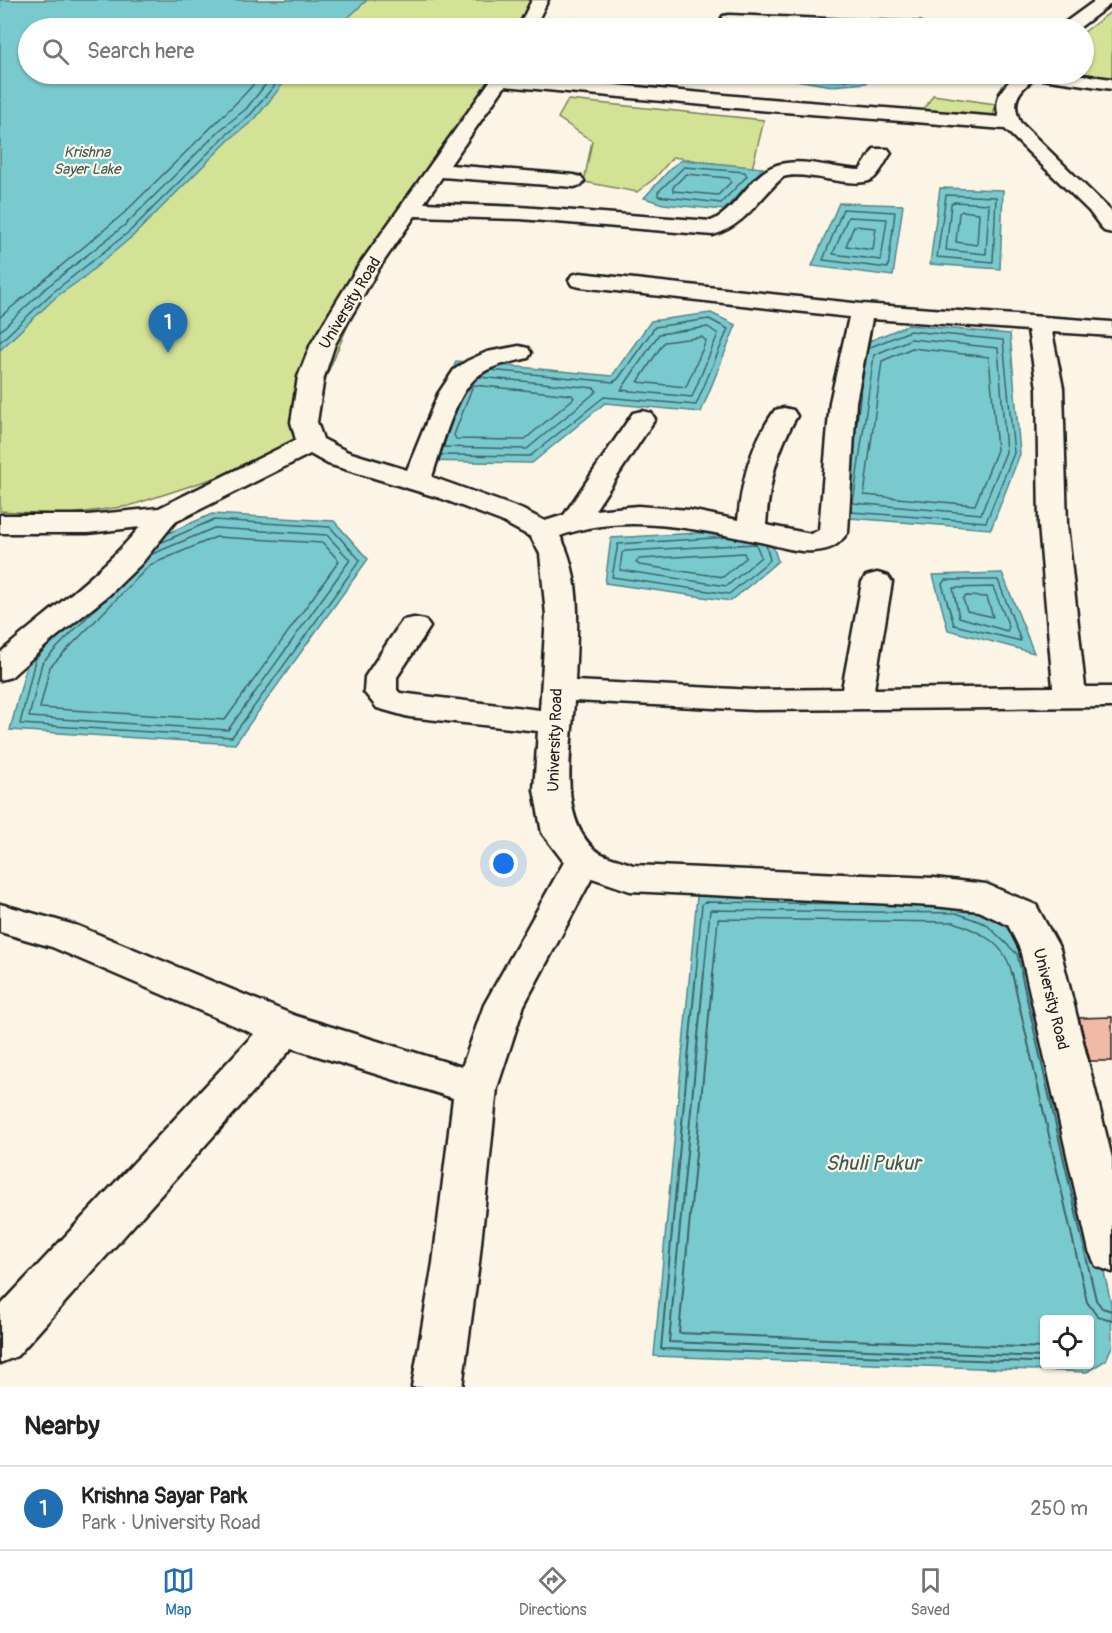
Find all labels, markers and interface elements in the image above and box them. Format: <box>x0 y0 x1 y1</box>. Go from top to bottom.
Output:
search box <box>18 18 1094 84</box>
icon: search <box>39 35 72 68</box>
text: Search here <box>87 37 194 65</box>
water label: Krishna Sayer Lake <box>53 143 122 179</box>
street label: University Road <box>315 253 385 353</box>
pin: 1 <box>148 304 188 353</box>
street label: University Road <box>543 688 567 792</box>
your location <box>489 849 518 878</box>
street label: University Road <box>1029 946 1073 1052</box>
water label: Shuli Pukur <box>826 1150 923 1177</box>
map controls <box>1040 1315 1094 1369</box>
button: locate <box>1040 1315 1094 1369</box>
text: Nearby <box>24 1410 100 1442</box>
text: Krishna Sayar Park <box>81 1482 247 1510</box>
text: 1 <box>40 1496 47 1521</box>
text: 250 m <box>1030 1496 1088 1521</box>
text: Park · University Road <box>81 1510 261 1535</box>
tab: Map <box>162 1564 195 1620</box>
tab: Directions <box>519 1564 587 1620</box>
tab: Saved <box>910 1564 950 1620</box>

